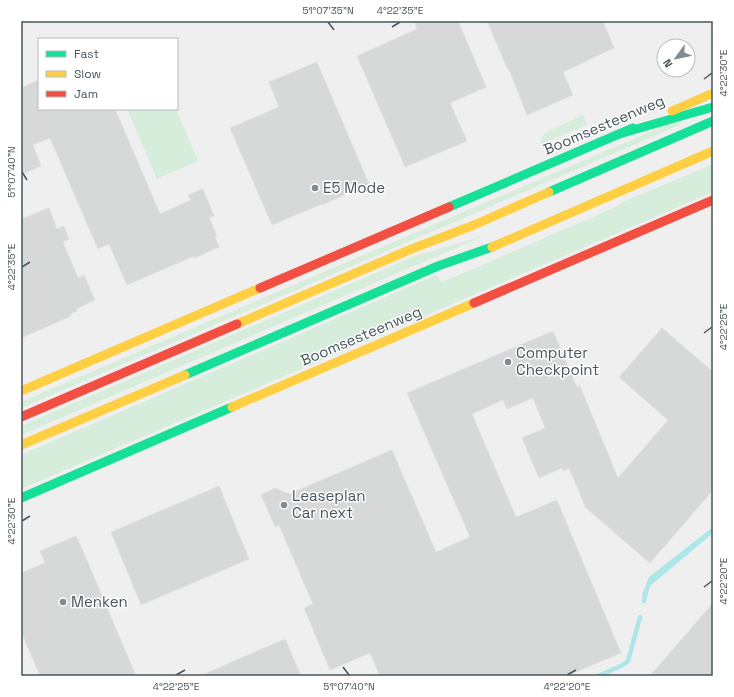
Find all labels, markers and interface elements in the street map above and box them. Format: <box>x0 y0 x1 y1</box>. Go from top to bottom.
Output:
text: 51°07'35"N <box>302 4 354 17</box>
text: 4°22'35"E <box>377 4 424 17</box>
legend <box>38 38 178 110</box>
north arrow <box>656 38 696 78</box>
text: Fast <box>74 46 99 62</box>
text: 4°22'30"E <box>717 49 730 96</box>
text: N <box>660 57 675 70</box>
text: Slow <box>74 66 101 82</box>
text: Jam <box>74 86 98 102</box>
street label: Boomsesteenweg <box>540 90 667 159</box>
text: 51°07'40"N <box>5 146 18 198</box>
place label: E5 Mode <box>323 178 385 197</box>
marker: E5 Mode <box>310 183 320 193</box>
text: 4°22'35"E <box>5 243 18 290</box>
street label: Boomsesteenweg <box>297 301 424 370</box>
text: 4°22'25"E <box>717 303 730 350</box>
place label: Computer Checkpoint <box>516 343 599 379</box>
marker: Computer Checkpoint <box>503 357 513 367</box>
place label: Leaseplan Car next <box>292 486 366 522</box>
text: 4°22'30"E <box>5 497 18 544</box>
marker: Leaseplan Car next <box>279 500 289 510</box>
text: 4°22'20"E <box>717 557 730 604</box>
place label: Menken <box>71 592 128 611</box>
marker: Menken <box>58 597 68 607</box>
text: 4°22'25"E <box>153 680 200 693</box>
text: 51°07'40"N <box>323 680 375 693</box>
text: 4°22'20"E <box>544 680 591 693</box>

